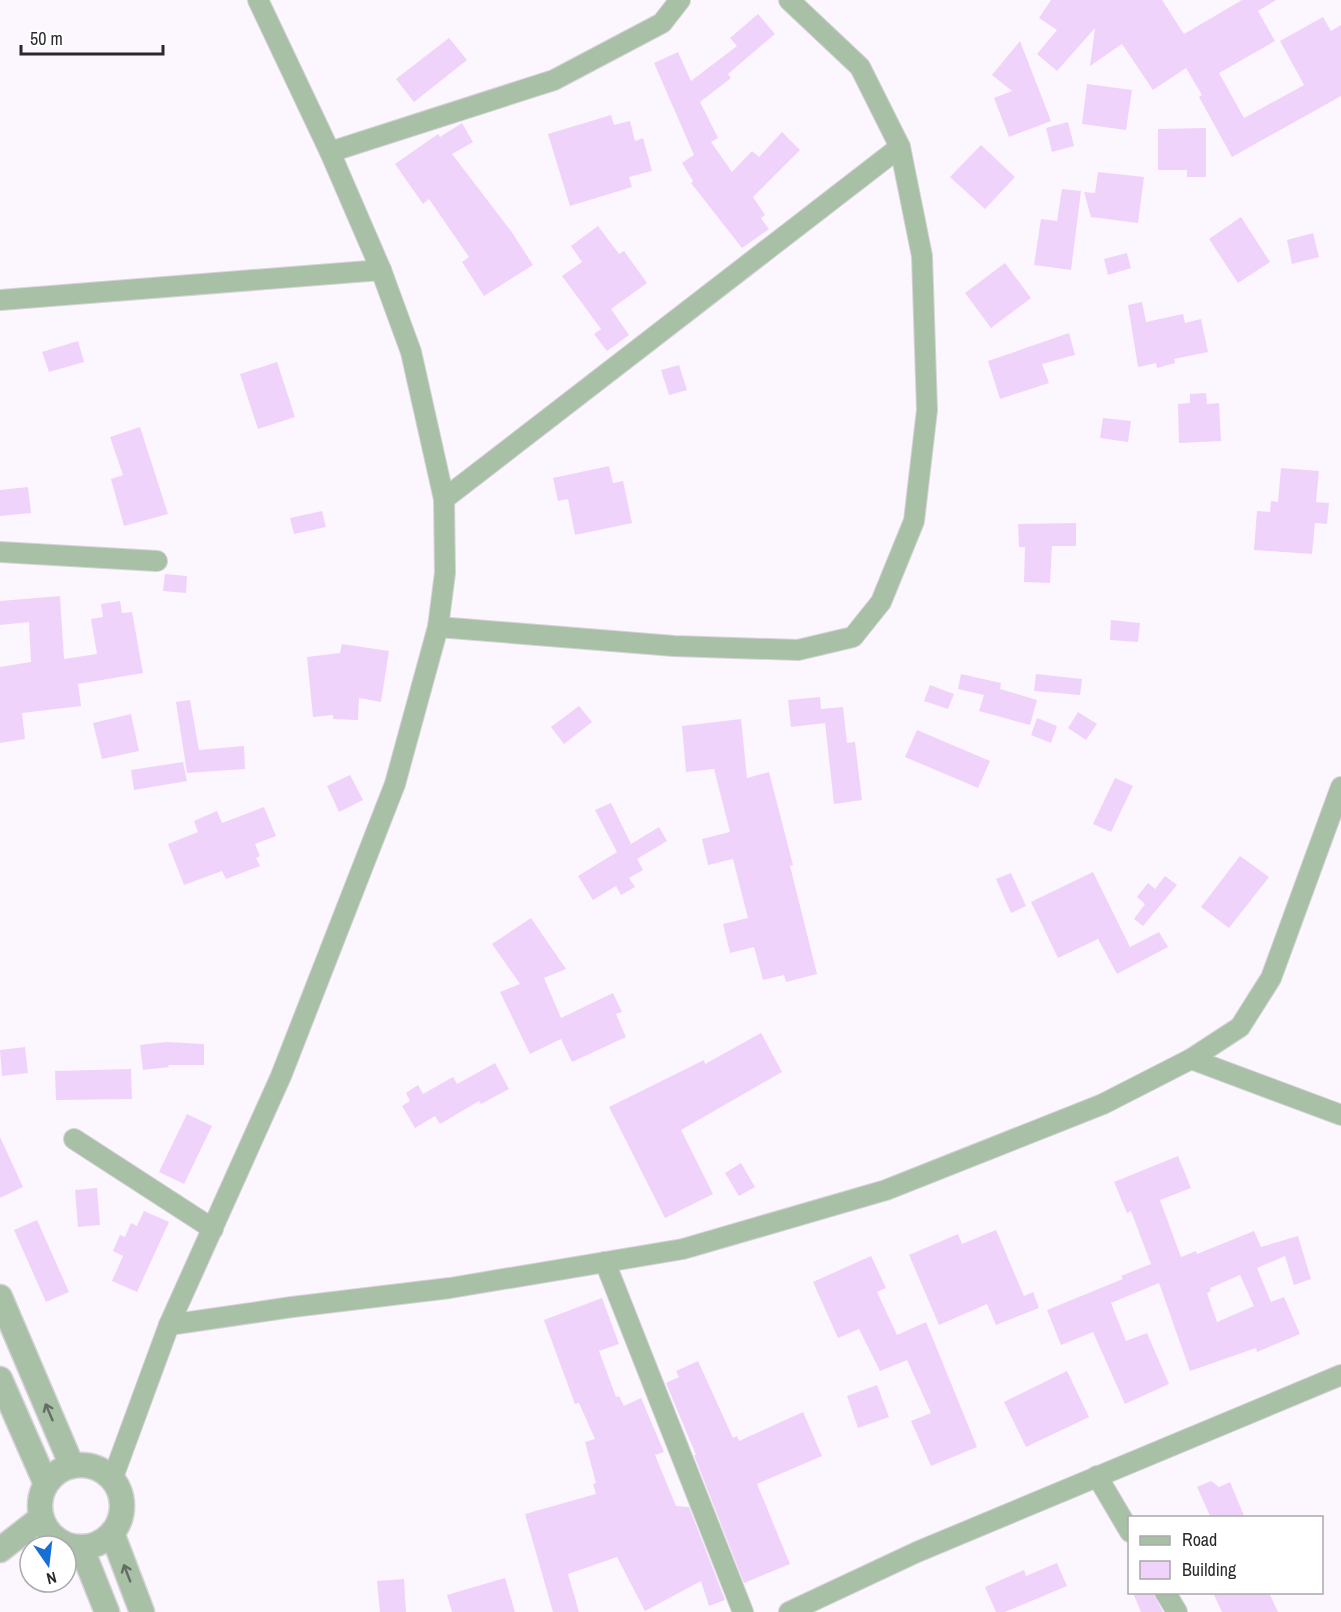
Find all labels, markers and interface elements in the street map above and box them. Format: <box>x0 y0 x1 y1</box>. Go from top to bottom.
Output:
scale bar <box>21 18 164 56</box>
text: 50 m <box>30 26 63 51</box>
one-way arrow <box>43 1404 54 1422</box>
legend <box>1128 1516 1323 1594</box>
text: Road <box>1182 1527 1217 1552</box>
north arrow <box>18 1534 78 1594</box>
text: Building <box>1182 1557 1237 1582</box>
one-way arrow <box>120 1564 131 1582</box>
text: N <box>44 1567 59 1590</box>

